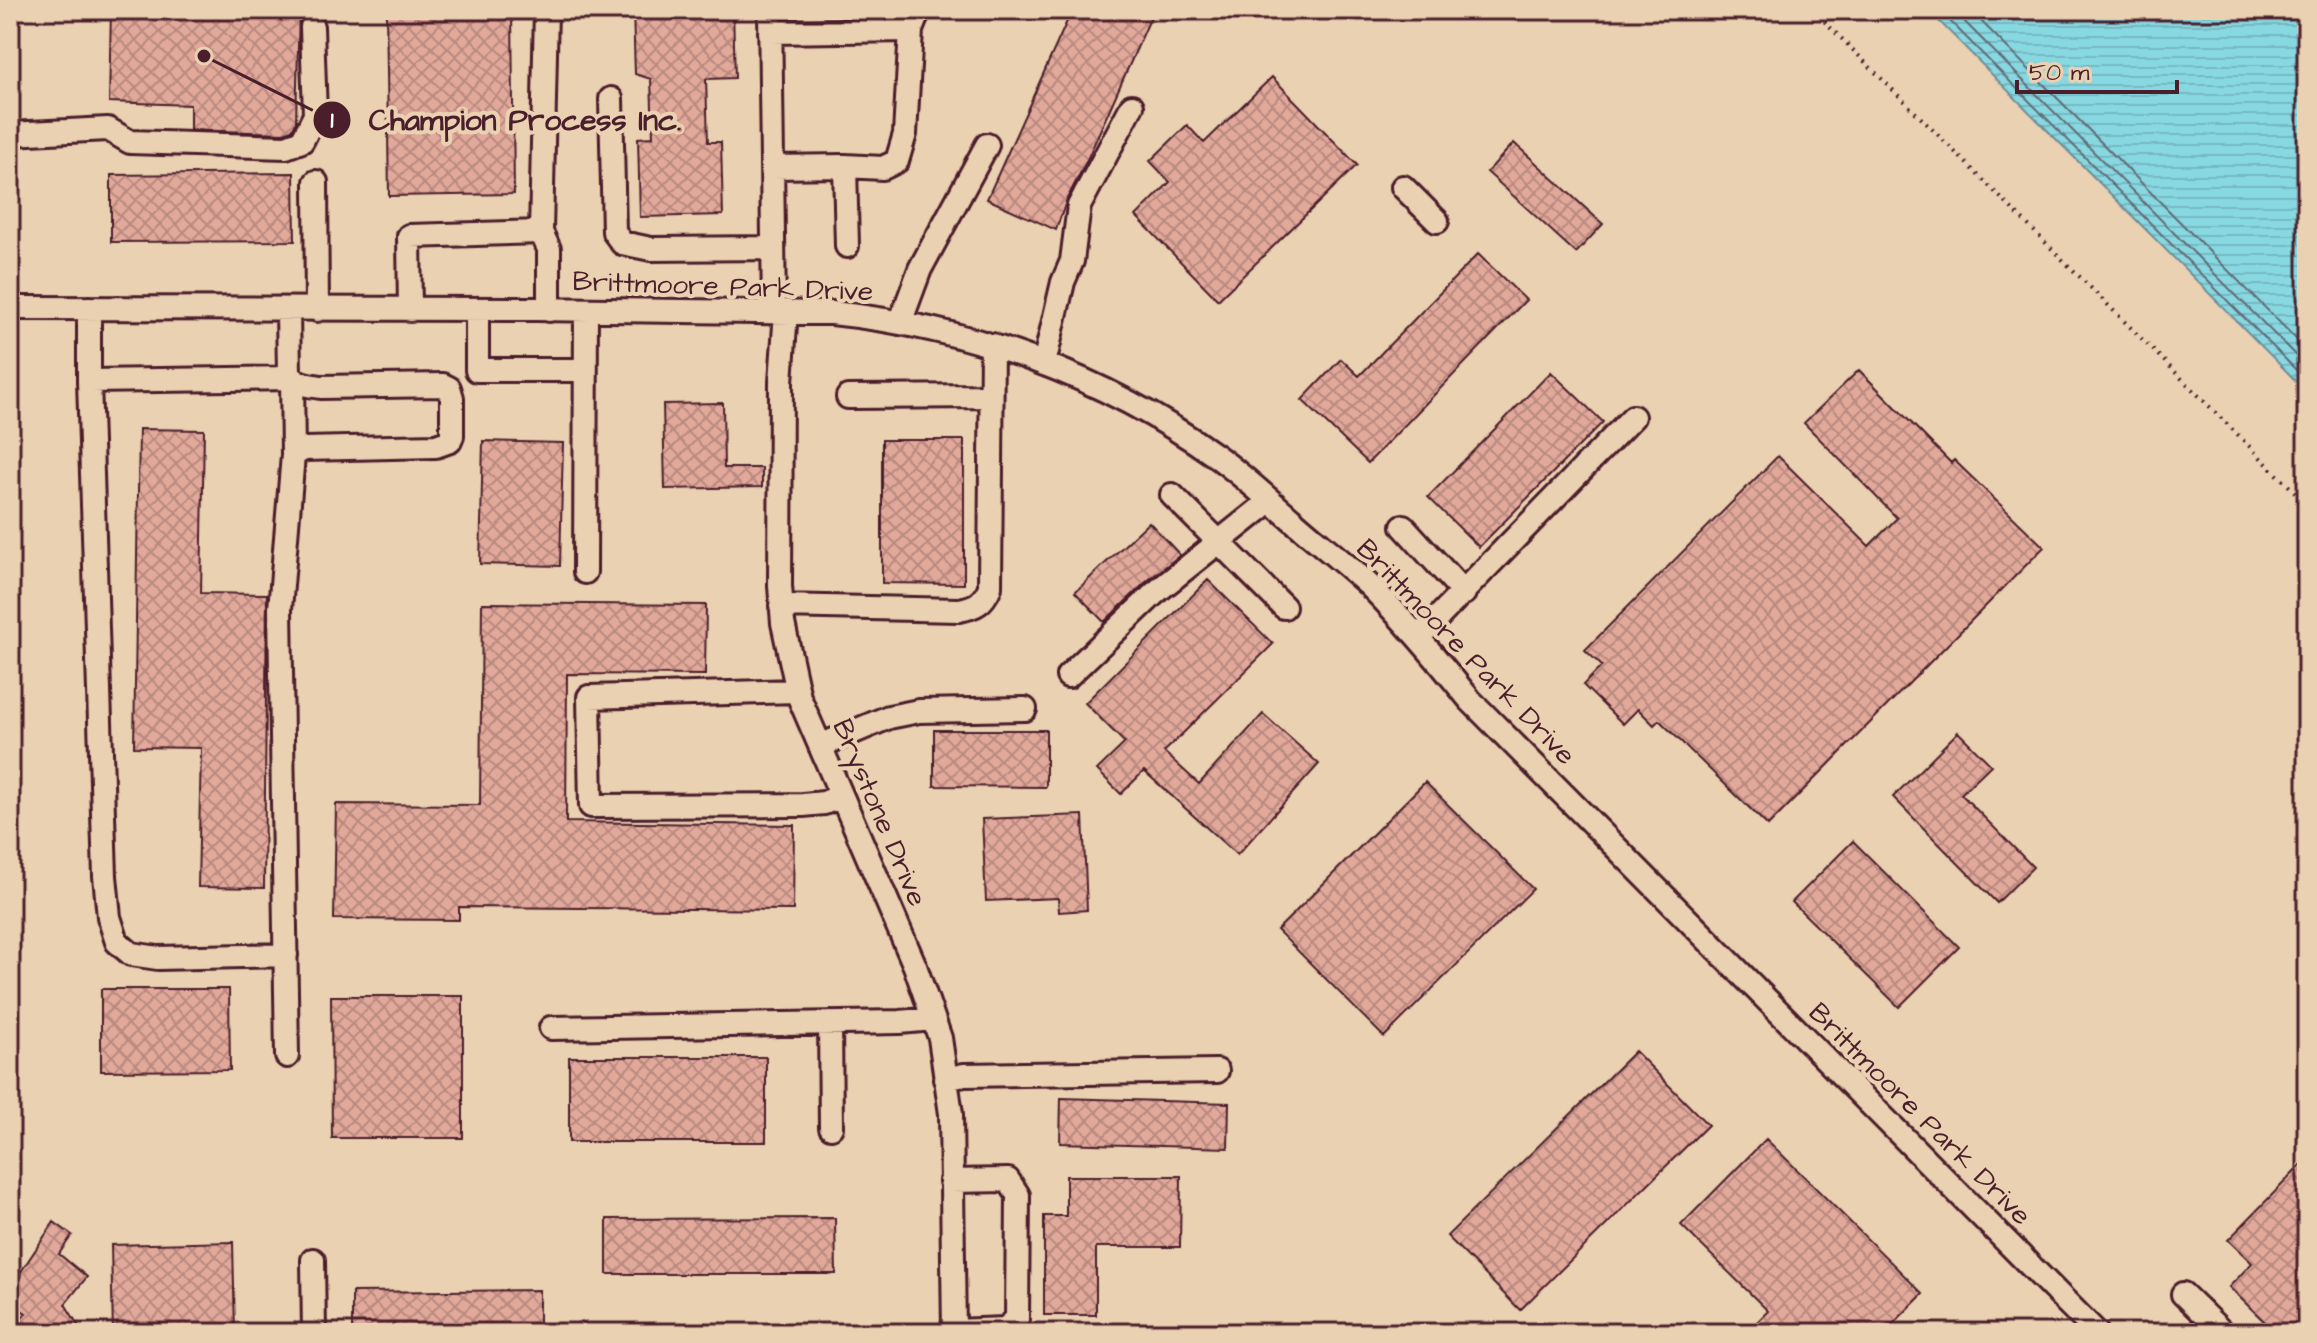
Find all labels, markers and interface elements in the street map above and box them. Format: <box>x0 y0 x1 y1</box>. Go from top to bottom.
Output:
scale bar <box>2017 44 2177 94</box>
text: 50 m <box>2029 56 2090 90</box>
callout: Champion Process Inc. <box>312 93 697 147</box>
text: Champion Process Inc. <box>369 100 681 143</box>
text: 1 <box>330 104 334 138</box>
street label: Brittmoore Park Drive <box>572 262 874 311</box>
street label: Brittmoore Park Drive <box>1347 530 1584 774</box>
street label: Brystone Drive <box>821 713 937 913</box>
street label: Brittmoore Park Drive <box>1800 994 2040 1234</box>

